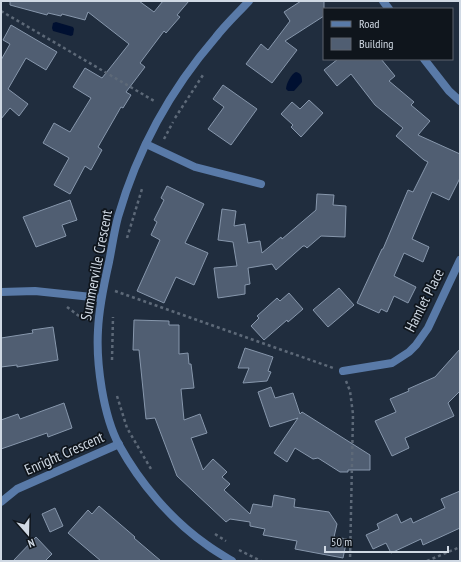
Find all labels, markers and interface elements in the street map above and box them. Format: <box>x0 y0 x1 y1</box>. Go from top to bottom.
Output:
legend <box>323 8 453 60</box>
text: Road <box>359 16 379 31</box>
text: Building <box>359 36 394 51</box>
street label: Summerville Crescent <box>76 208 116 322</box>
street label: Hamlet Place <box>400 265 448 335</box>
street label: Enright Crescent <box>21 427 107 479</box>
north arrow <box>8 514 48 554</box>
scale bar <box>325 528 448 554</box>
text: 50 m <box>331 534 352 549</box>
text: N <box>26 536 37 551</box>

